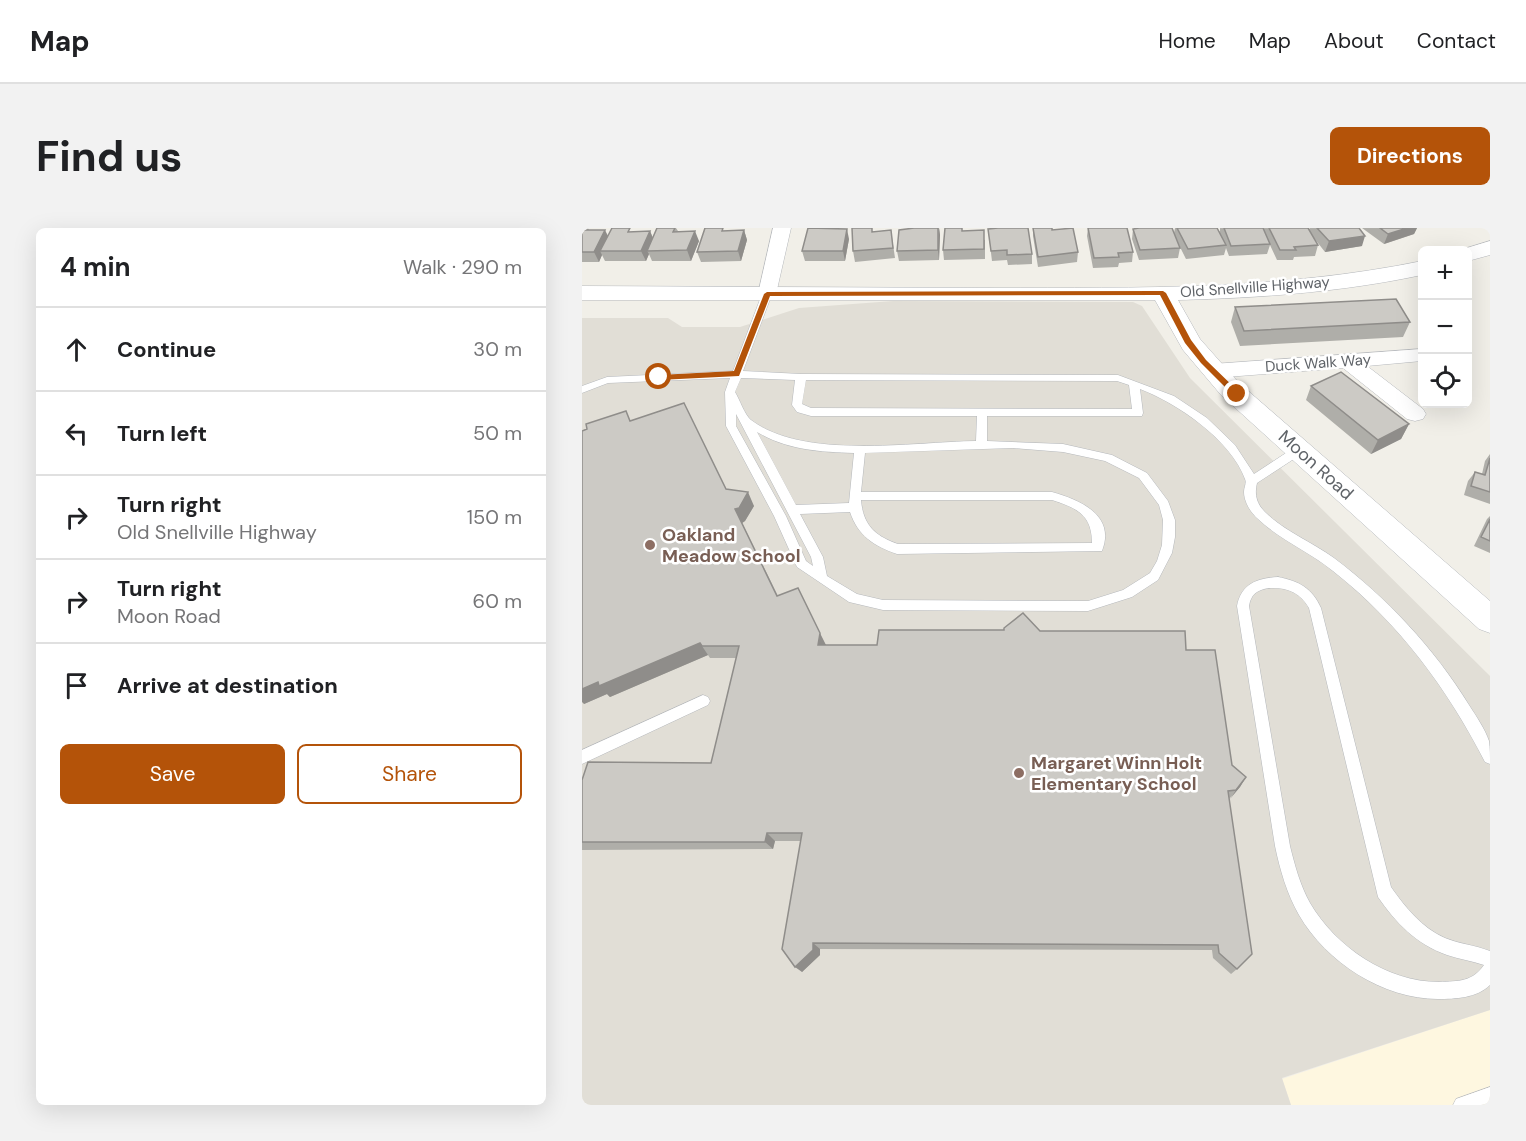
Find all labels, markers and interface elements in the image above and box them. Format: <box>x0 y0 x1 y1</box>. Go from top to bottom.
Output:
text: Map <box>30 23 90 60</box>
text: Home <box>1158 27 1216 55</box>
text: Map <box>1249 27 1291 55</box>
text: About <box>1324 27 1384 55</box>
text: Contact <box>1417 27 1496 55</box>
button: Directions <box>1330 127 1490 185</box>
text: Find us <box>36 129 182 184</box>
map controls <box>1418 246 1472 408</box>
button: + <box>1418 246 1472 300</box>
text: 4 min <box>60 250 131 284</box>
text: Walk · 290 m <box>403 254 522 280</box>
street label: Old Snellville Highway <box>1180 272 1331 302</box>
button: − <box>1418 300 1472 354</box>
icon: ahead <box>60 333 93 366</box>
text: Continue <box>117 335 216 364</box>
text: 30 m <box>473 336 522 362</box>
street label: Duck Walk Way <box>1264 349 1372 377</box>
button: locate <box>1418 354 1472 408</box>
route start <box>645 363 671 389</box>
route end <box>1223 380 1249 406</box>
icon: left <box>60 417 93 450</box>
text: Turn left <box>117 419 207 448</box>
text: 50 m <box>473 420 522 446</box>
street label: Moon Road <box>1273 425 1359 505</box>
text: Turn right <box>117 490 222 519</box>
icon: right <box>60 501 93 534</box>
text: 150 m <box>467 504 522 530</box>
text: Old Snellville Highway <box>117 519 317 545</box>
place label: Oakland Meadow School <box>662 523 800 568</box>
marker: Oakland Meadow School <box>643 538 657 552</box>
text: Turn right <box>117 574 222 603</box>
icon: right <box>60 585 93 618</box>
text: 60 m <box>473 588 522 614</box>
text: Moon Road <box>117 603 221 629</box>
icon: arrive <box>60 669 93 702</box>
text: Arrive at destination <box>117 671 338 700</box>
button: Save <box>60 744 285 804</box>
button: Share <box>297 744 522 804</box>
place label: Margaret Winn Holt Elementary School <box>1031 751 1202 796</box>
marker: Margaret Winn Holt Elementary School <box>1012 766 1026 780</box>

